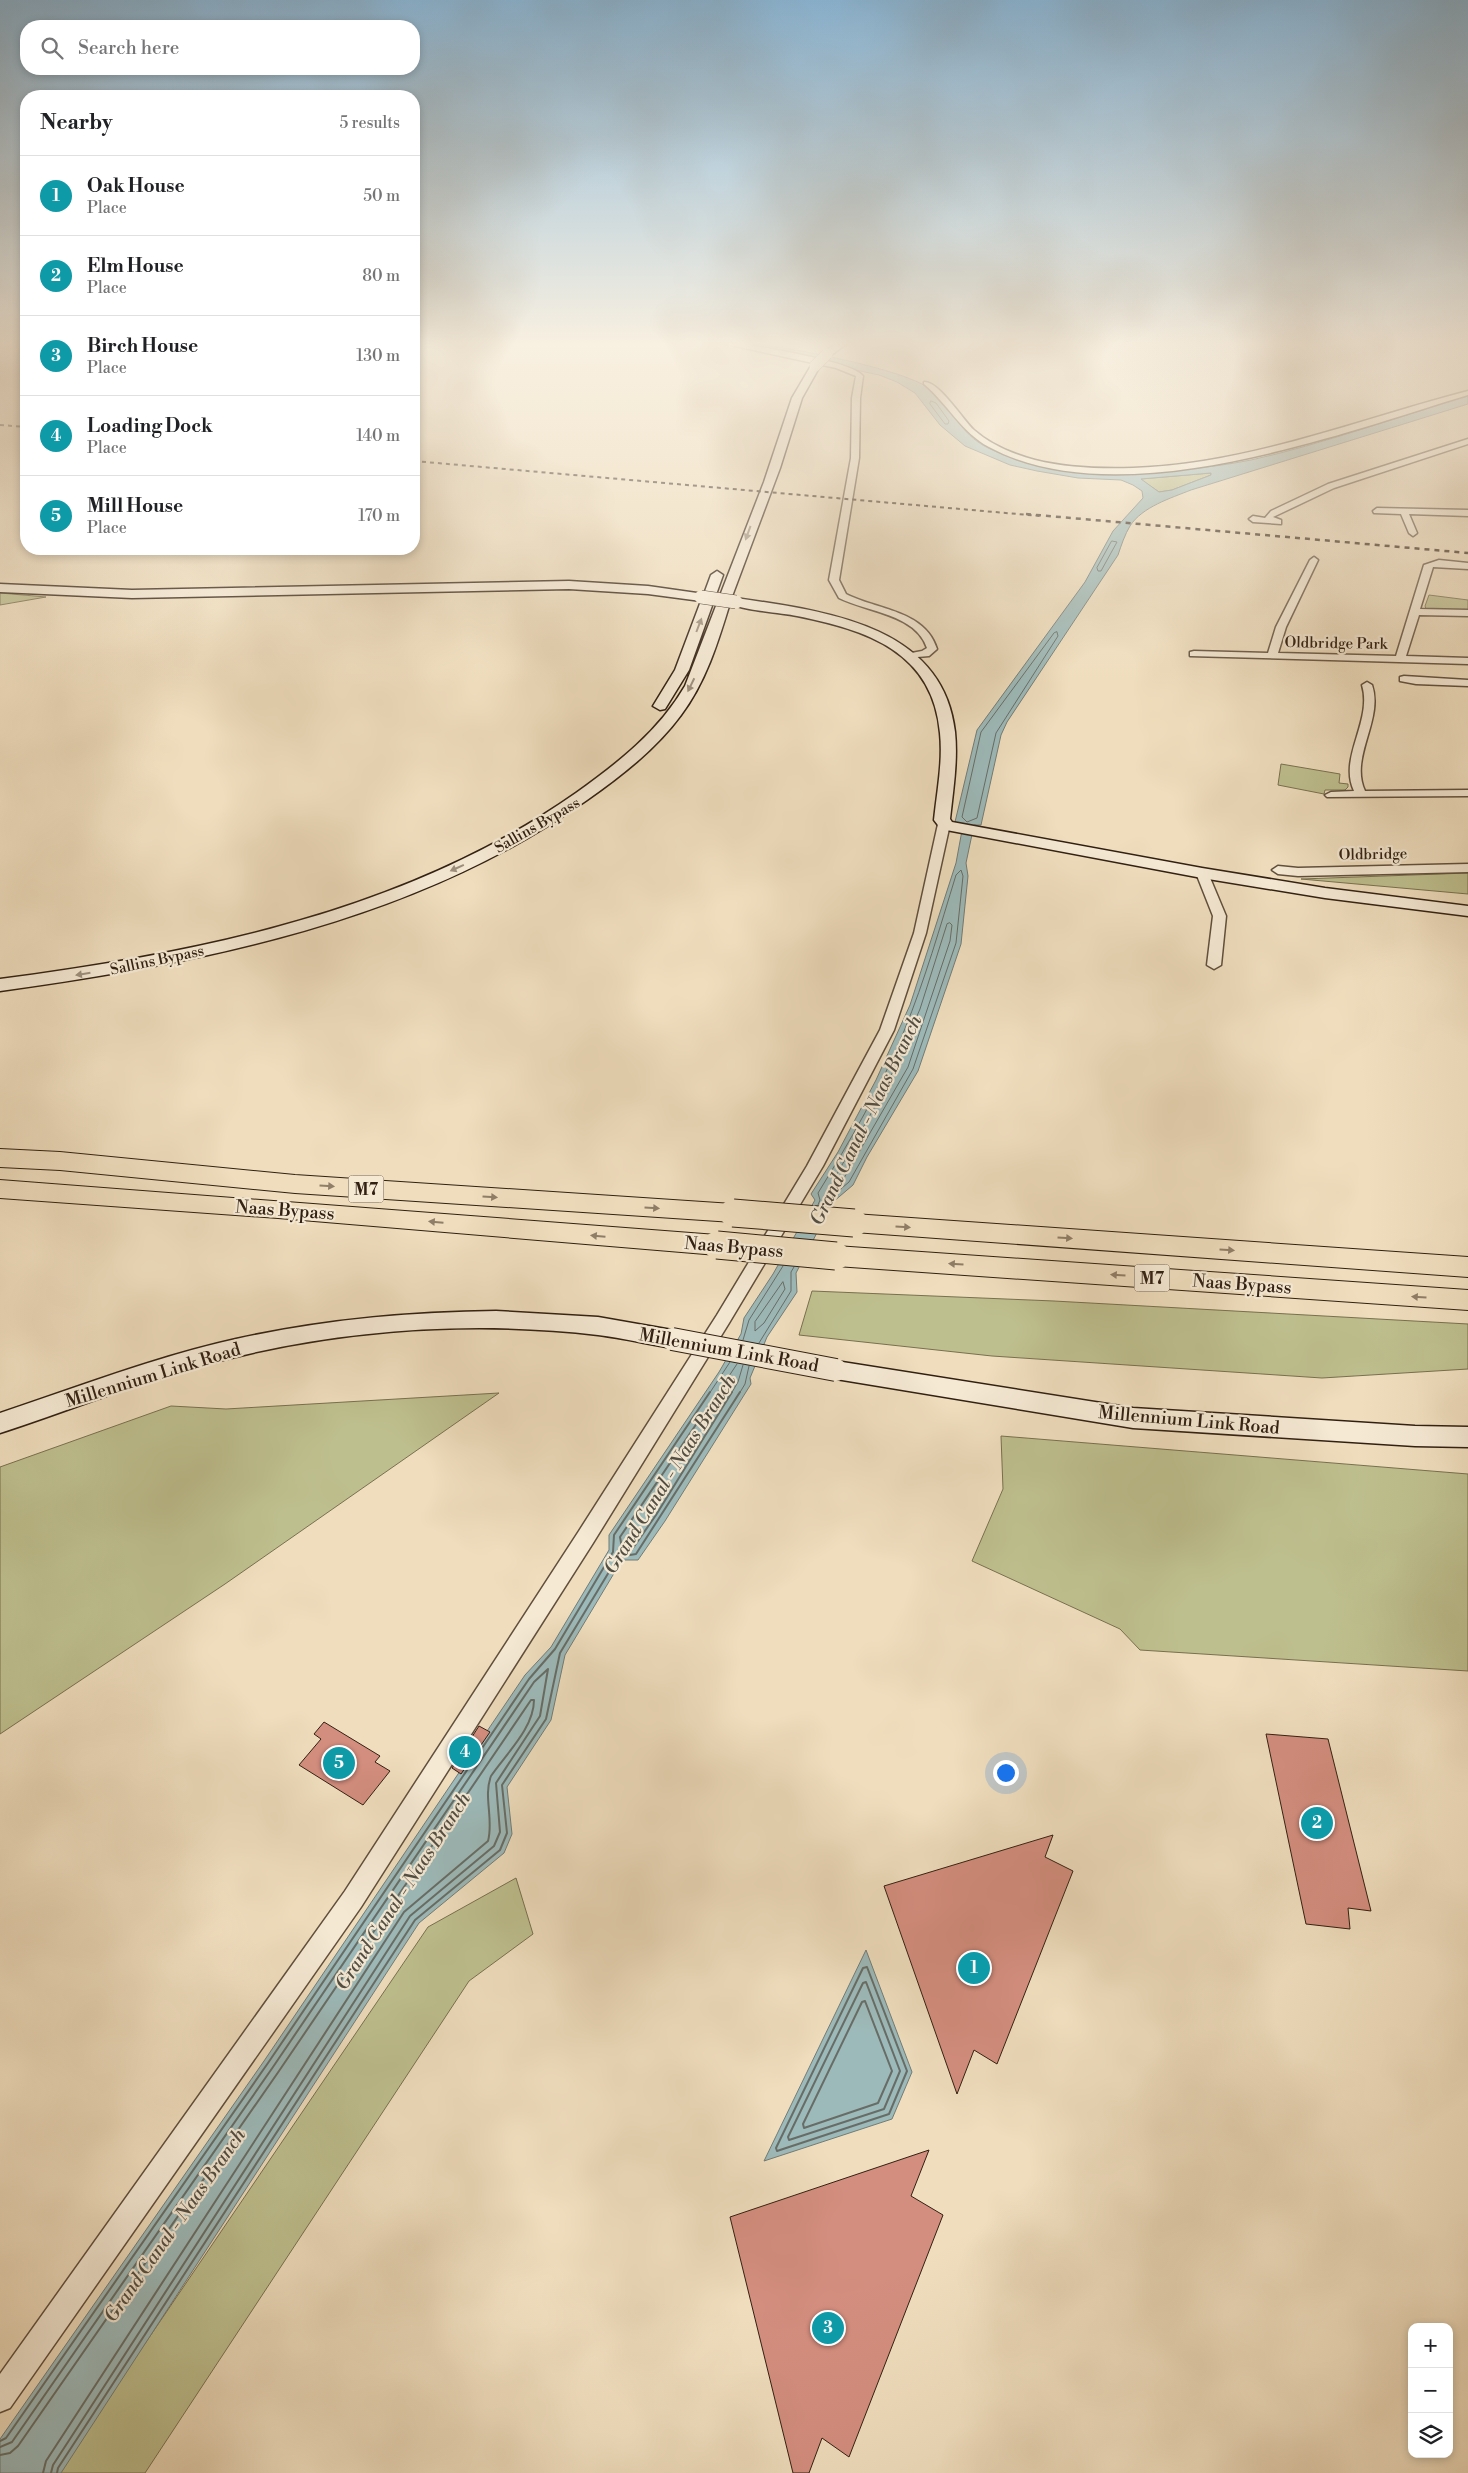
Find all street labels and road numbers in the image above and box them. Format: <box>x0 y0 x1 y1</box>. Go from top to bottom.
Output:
street label: Oldbridge Park <box>1284 633 1389 654</box>
street label: Sallins Bypass <box>491 793 583 858</box>
street label: Oldbridge <box>1339 844 1407 865</box>
street label: Sallins Bypass <box>108 941 206 980</box>
road number: M7 <box>348 1176 384 1202</box>
street label: Naas Bypass <box>235 1196 335 1225</box>
street label: Naas Bypass <box>684 1232 784 1263</box>
road number: M7 <box>1134 1264 1170 1292</box>
street label: Naas Bypass <box>1192 1270 1292 1299</box>
street label: Millennium Link Road <box>637 1323 821 1378</box>
street label: Millennium Link Road <box>63 1338 244 1413</box>
street label: Millennium Link Road <box>1097 1401 1281 1440</box>

